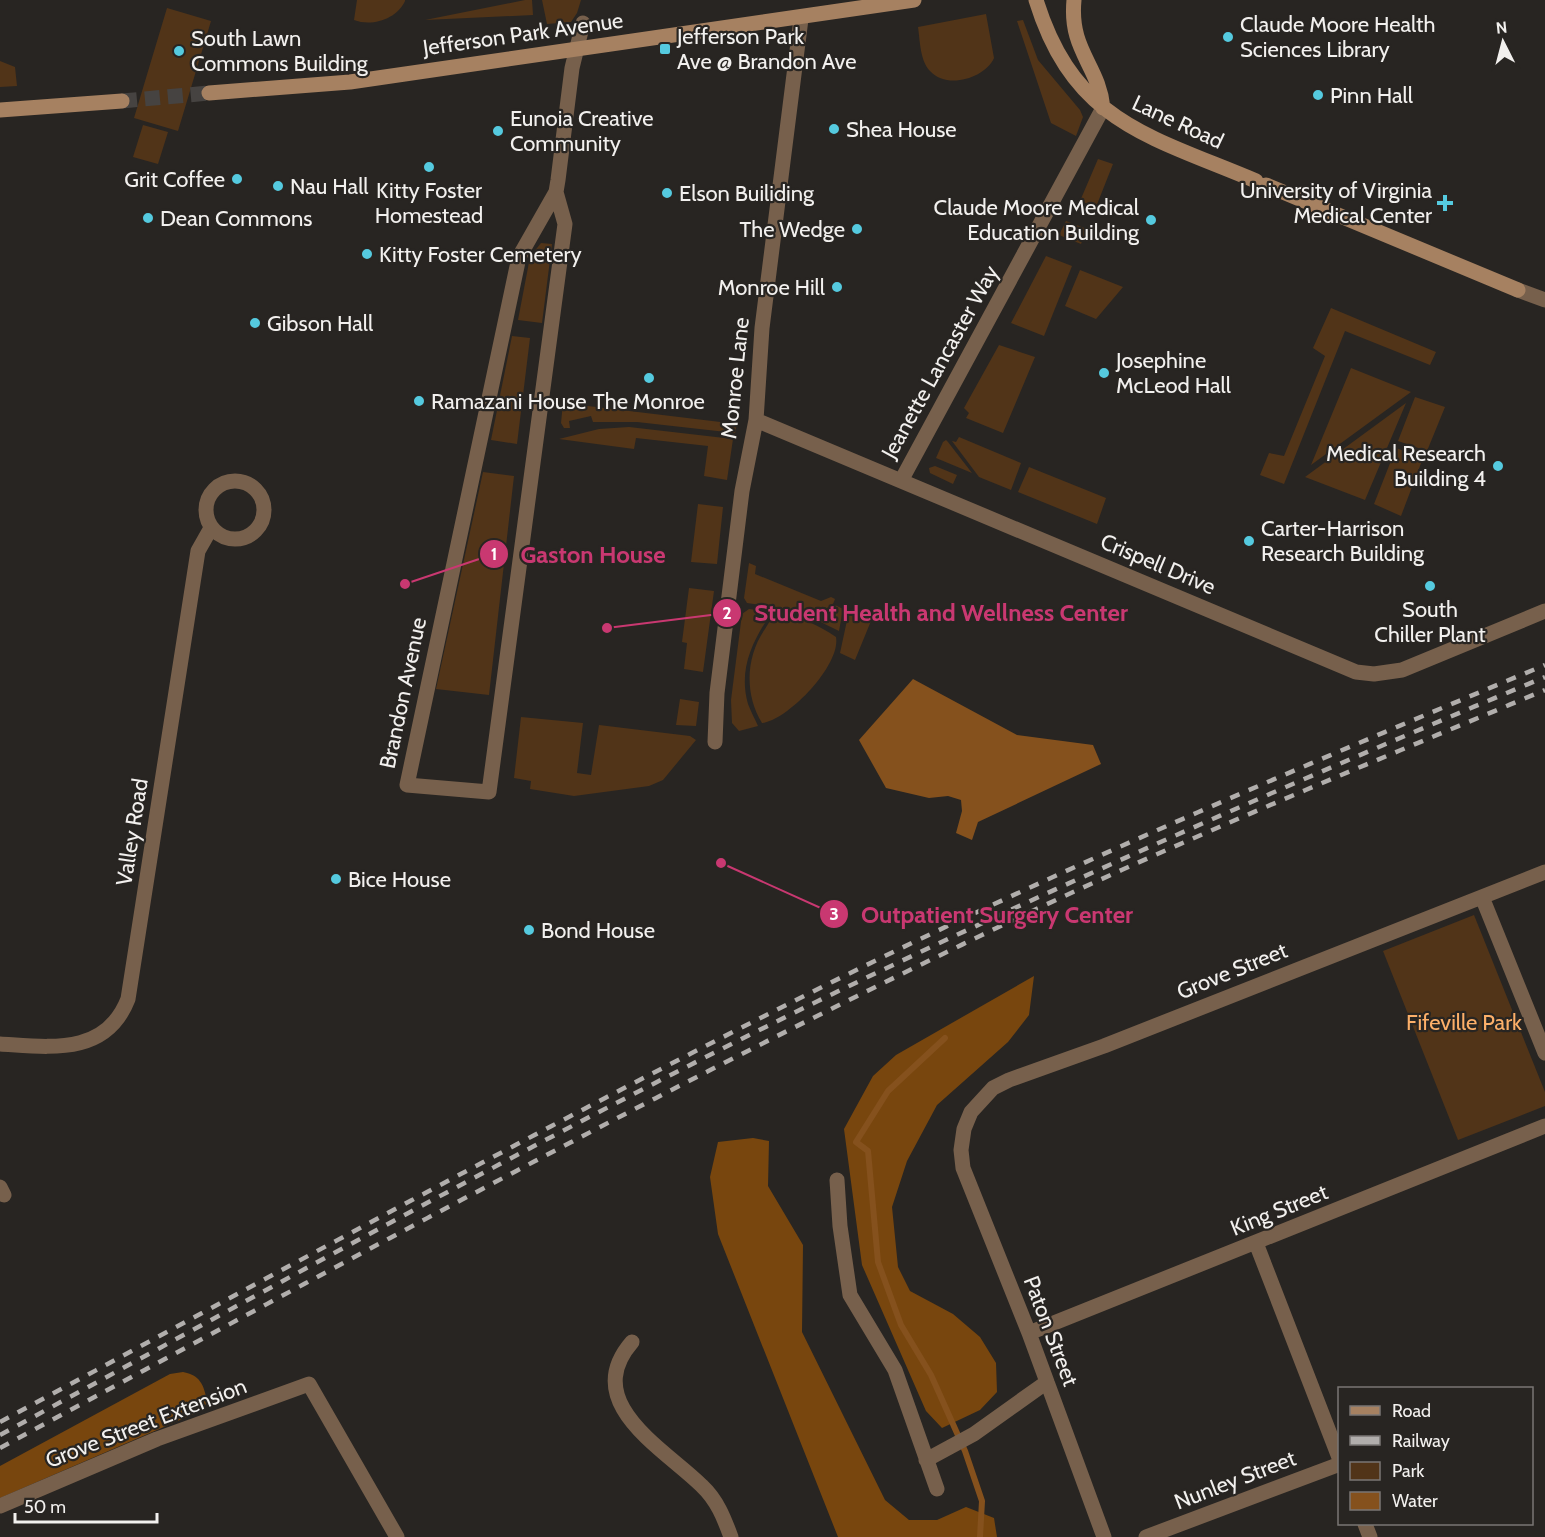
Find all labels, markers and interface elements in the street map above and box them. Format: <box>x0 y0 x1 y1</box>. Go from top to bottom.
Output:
street label: Jefferson Park Avenue <box>420 7 625 62</box>
place label: Claude Moore Health Sciences Library <box>1240 11 1435 63</box>
north arrow <box>1473 12 1533 72</box>
text: N <box>1495 18 1508 38</box>
place label: Jefferson Park Ave @ Brandon Ave <box>676 23 856 75</box>
place label: South Lawn Commons Building <box>191 25 369 77</box>
marker: Claude Moore Health Sciences Library <box>1221 30 1235 44</box>
marker: Jefferson Park Ave @ Brandon Ave <box>658 42 672 56</box>
marker: South Lawn Commons Building <box>172 44 186 58</box>
place label: Pinn Hall <box>1330 82 1414 109</box>
marker: Pinn Hall <box>1311 88 1325 102</box>
street label: Lane Road <box>1128 89 1228 155</box>
place label: Eunoia Creative Community <box>510 105 654 157</box>
place label: Shea House <box>846 116 957 143</box>
marker: Shea House <box>827 122 841 136</box>
marker: Eunoia Creative Community <box>491 124 505 138</box>
marker: Kitty Foster Homestead <box>422 160 436 174</box>
place label: Grit Coffee <box>124 166 225 193</box>
marker: Grit Coffee <box>230 172 244 186</box>
place label: Nau Hall <box>290 173 369 200</box>
place label: Kitty Foster Homestead <box>375 177 483 229</box>
place label: University of Virginia Medical Center <box>1240 177 1432 229</box>
marker: Nau Hall <box>271 179 285 193</box>
place label: Elson Builiding <box>679 180 815 207</box>
marker: Elson Builiding <box>660 186 674 200</box>
place label: Claude Moore Medical Education Building <box>934 194 1140 246</box>
marker: University of Virginia Medical Center <box>1436 194 1454 212</box>
place label: Dean Commons <box>160 205 312 232</box>
marker: Dean Commons <box>141 211 155 225</box>
marker: Claude Moore Medical Education Building <box>1144 213 1158 227</box>
place label: The Wedge <box>740 216 845 243</box>
marker: The Wedge <box>850 222 864 236</box>
place label: Kitty Foster Cemetery <box>379 241 582 268</box>
marker: Kitty Foster Cemetery <box>360 247 374 261</box>
street label: Jeanette Lancaster Way <box>875 261 1004 464</box>
place label: Monroe Hill <box>718 274 826 301</box>
marker: Monroe Hill <box>830 280 844 294</box>
place label: Gibson Hall <box>267 310 374 337</box>
marker: Gibson Hall <box>248 316 262 330</box>
street label: Monroe Lane <box>715 316 755 440</box>
place label: Josephine McLeod Hall <box>1115 347 1232 399</box>
marker: Josephine McLeod Hall <box>1097 366 1111 380</box>
marker: The Monroe <box>642 371 656 385</box>
place label: Ramazani House <box>431 388 587 415</box>
place label: The Monroe <box>593 388 705 415</box>
marker: Ramazani House <box>412 394 426 408</box>
place label: Medical Research Building 4 <box>1326 440 1486 492</box>
marker: Medical Research Building 4 <box>1491 459 1505 473</box>
place label: Carter-Harrison Research Building <box>1261 515 1425 567</box>
street label: Crispell Drive <box>1096 528 1220 600</box>
callout: Gaston House <box>479 533 678 575</box>
marker: Carter-Harrison Research Building <box>1242 534 1256 548</box>
text: Gaston House <box>520 540 666 569</box>
text: 1 <box>491 543 497 565</box>
marker: South Chiller Plant <box>1423 579 1437 593</box>
callout: Student Health and Wellness Center <box>712 592 1139 634</box>
place label: South Chiller Plant <box>1374 596 1486 648</box>
text: Student Health and Wellness Center <box>754 598 1128 627</box>
text: 2 <box>722 602 732 624</box>
street label: Brandon Avenue <box>374 615 432 771</box>
street label: Valley Road <box>110 776 154 888</box>
place label: Bice House <box>348 866 451 893</box>
marker: Bice House <box>329 872 343 886</box>
callout: Outpatient Surgery Center <box>819 893 1145 935</box>
text: Outpatient Surgery Center <box>861 900 1133 929</box>
text: 3 <box>829 903 839 925</box>
place label: Bond House <box>541 917 655 944</box>
marker: Bond House <box>522 923 536 937</box>
street label: Grove Street <box>1173 936 1292 1005</box>
park label: Fifeville Park <box>1406 1009 1522 1036</box>
street label: King Street <box>1226 1178 1332 1242</box>
street label: Paton Street <box>1018 1272 1085 1390</box>
street label: Grove Street Extension <box>42 1372 250 1474</box>
legend <box>1338 1387 1533 1525</box>
text: Road <box>1392 1400 1431 1422</box>
text: Railway <box>1392 1430 1450 1452</box>
street label: Nunley Street <box>1170 1444 1300 1516</box>
text: Park <box>1392 1460 1425 1482</box>
scale bar <box>15 1486 158 1524</box>
text: Water <box>1392 1490 1438 1512</box>
text: 50 m <box>24 1496 66 1518</box>

